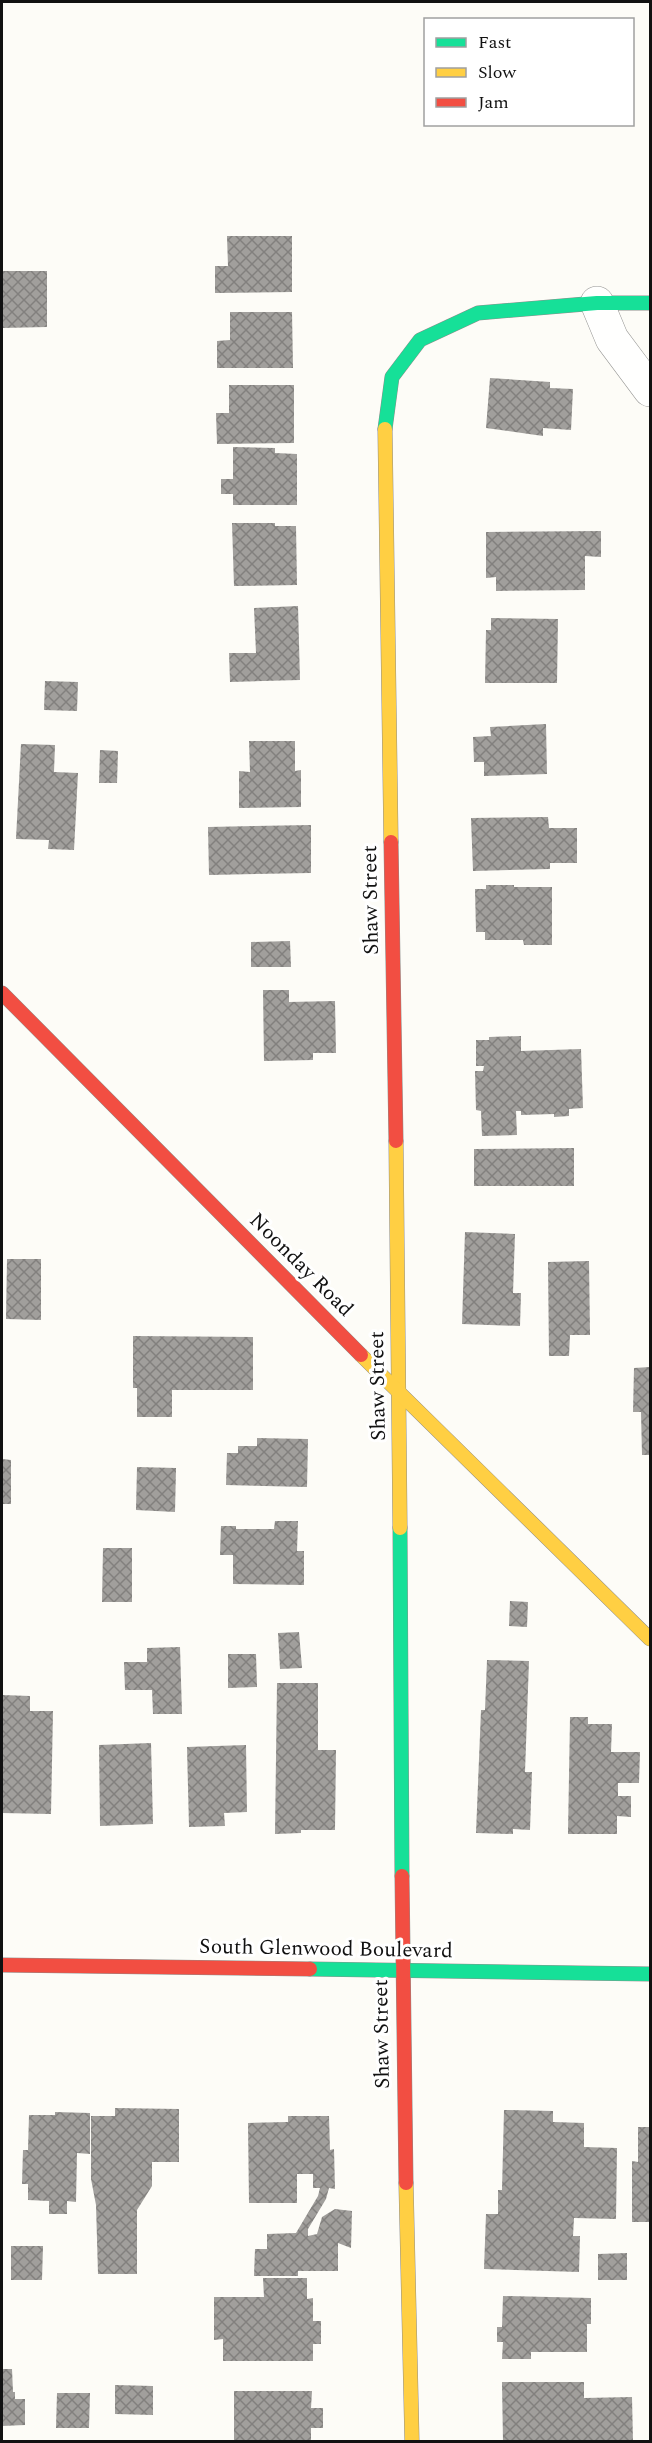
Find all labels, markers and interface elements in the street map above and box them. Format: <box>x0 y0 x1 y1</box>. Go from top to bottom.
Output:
legend <box>424 18 634 126</box>
text: Fast <box>478 29 511 56</box>
text: Slow <box>478 59 517 86</box>
text: Jam <box>478 89 509 116</box>
street label: Shaw Street <box>354 845 388 955</box>
street label: Noonday Road <box>241 1205 361 1325</box>
street label: Shaw Street <box>361 1331 395 1441</box>
street label: South Glenwood Boulevard <box>199 1931 453 1967</box>
street label: Shaw Street <box>365 1979 399 2089</box>

